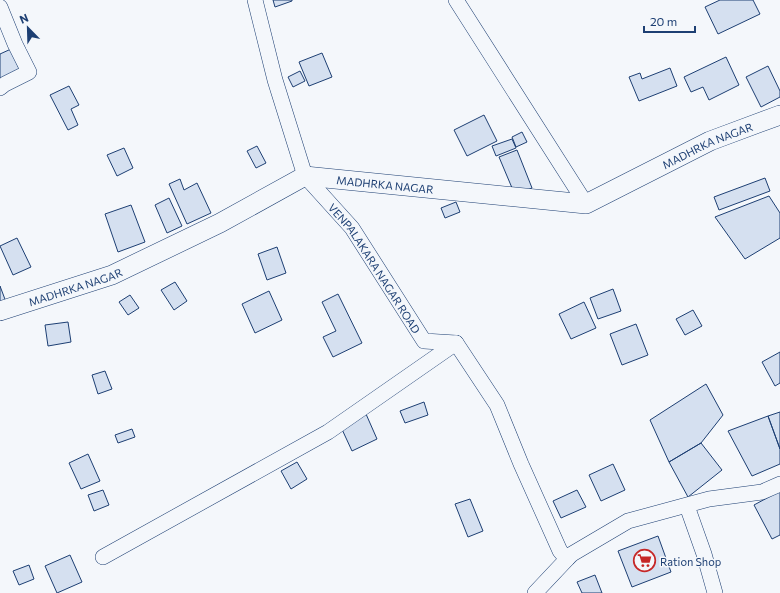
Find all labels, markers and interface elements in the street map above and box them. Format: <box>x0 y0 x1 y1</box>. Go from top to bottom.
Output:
north arrow <box>8 8 48 48</box>
scale bar <box>644 8 695 34</box>
text: N <box>18 11 30 26</box>
text: 20 m <box>650 14 677 28</box>
street label: MADHRKA NAGAR <box>660 119 755 171</box>
street label: MADHRKA NAGAR <box>336 173 435 195</box>
street label: VENPALAKARA NAGAR ROAD <box>326 200 424 335</box>
street label: MADHRKA NAGAR <box>27 264 125 308</box>
supermarket icon: Ration Shop <box>632 548 658 574</box>
place label: Ration Shop <box>660 555 721 568</box>

